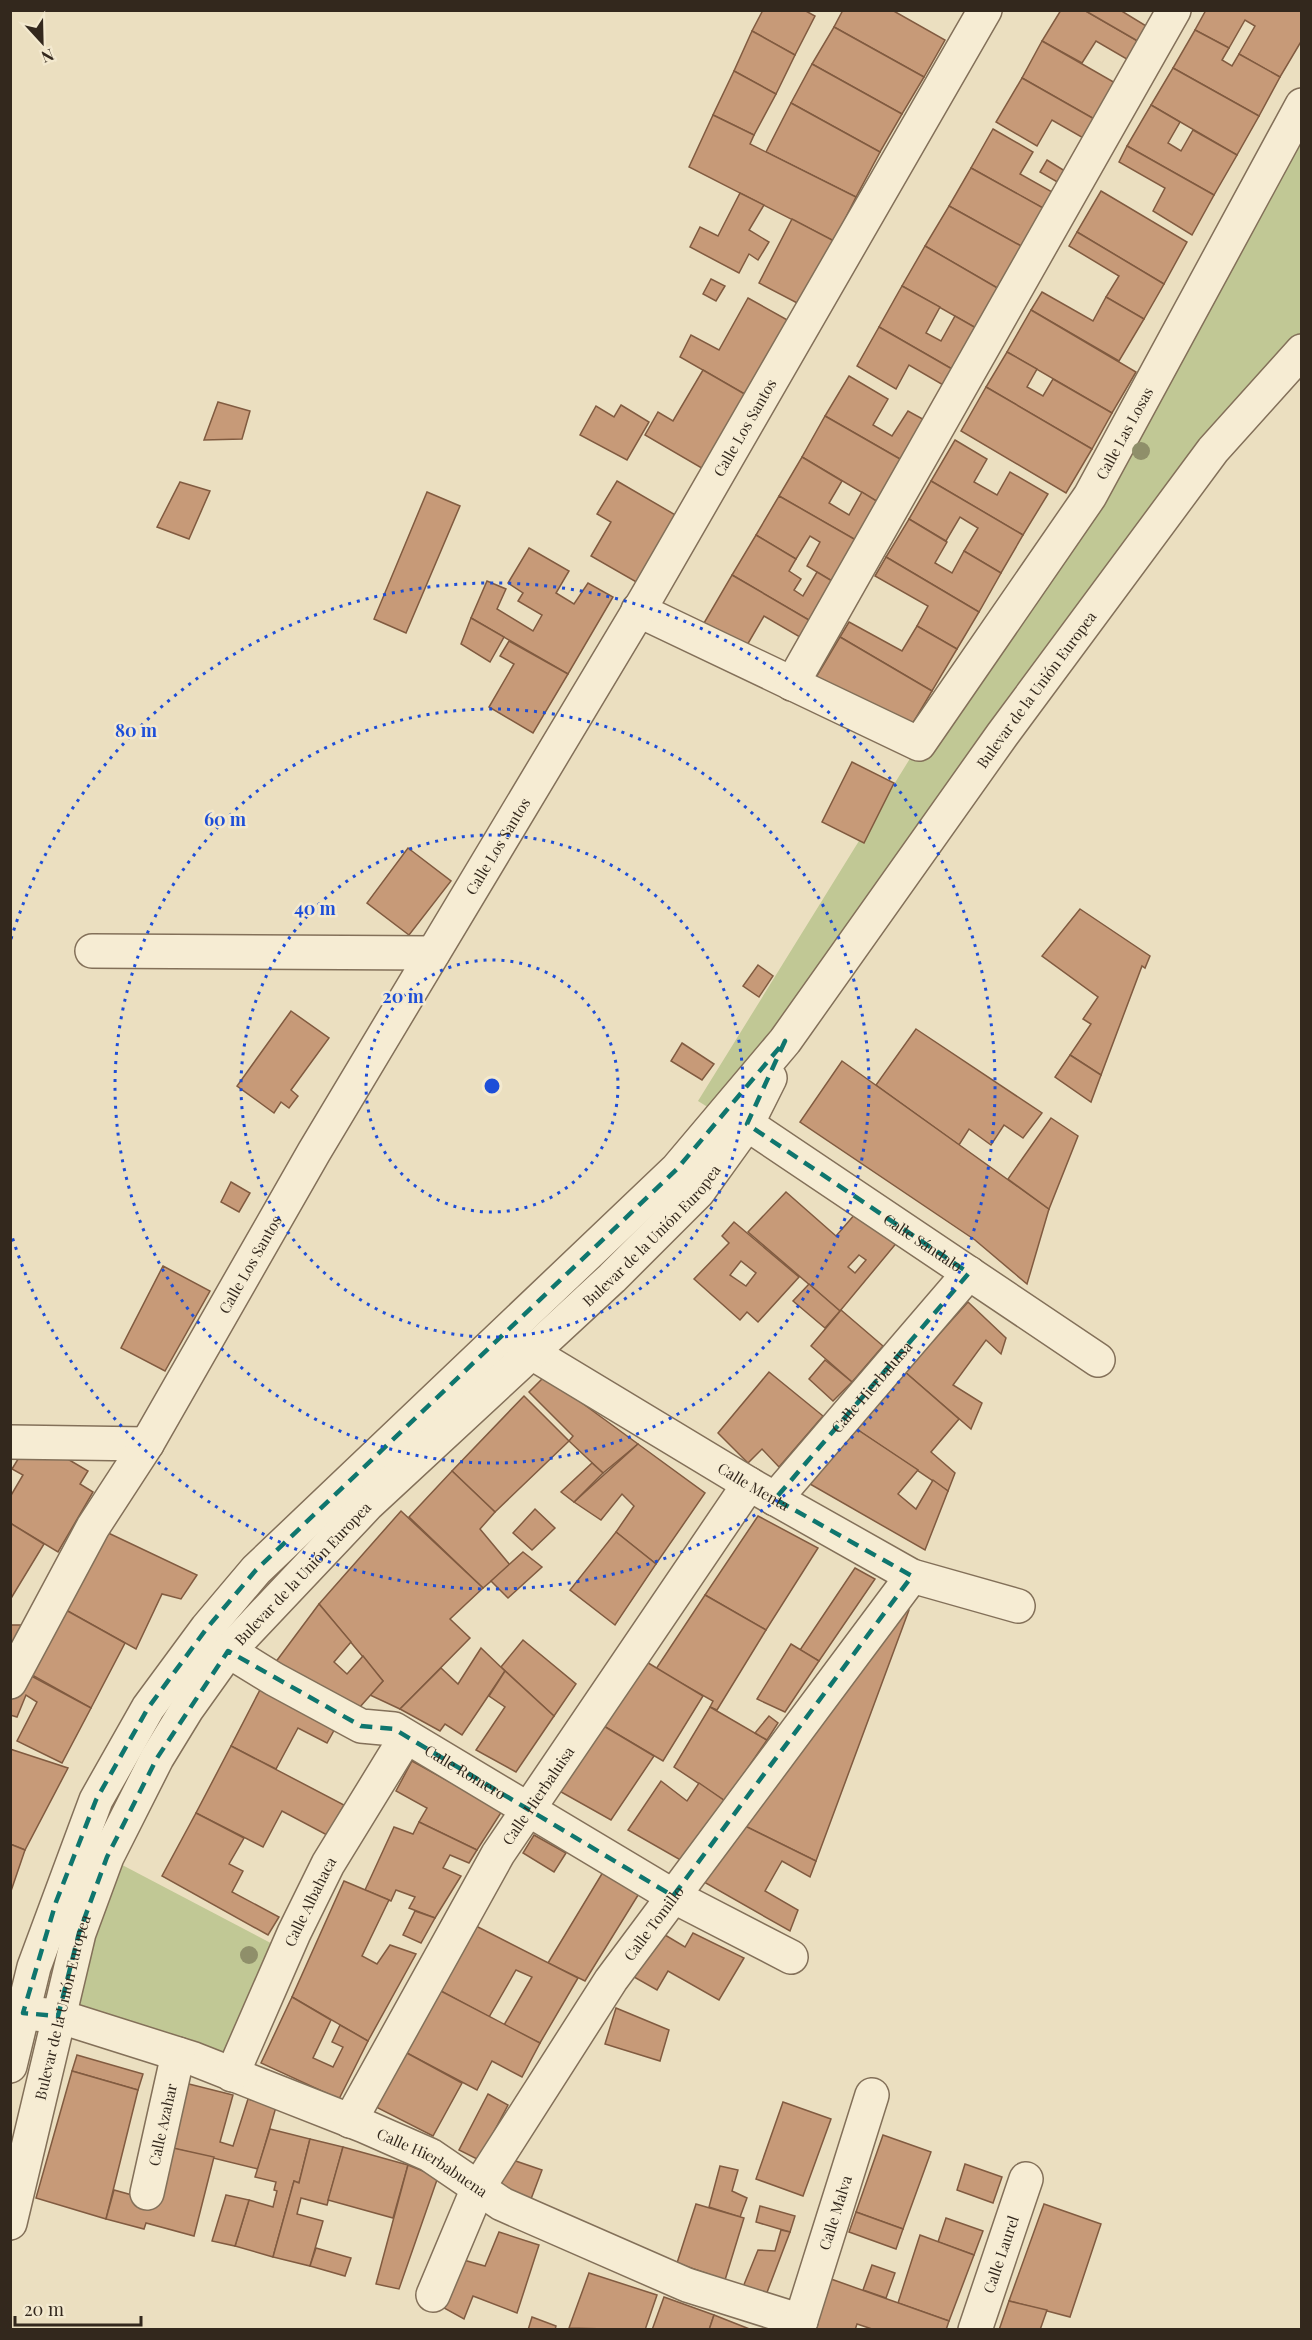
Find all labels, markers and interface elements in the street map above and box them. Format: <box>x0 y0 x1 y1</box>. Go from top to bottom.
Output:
north arrow <box>12 12 72 72</box>
text: N <box>38 44 57 68</box>
street label: Calle Los Santos <box>708 375 781 480</box>
street label: Calle Las Losas <box>1091 383 1157 483</box>
street label: Bulevar de la Unión Europea <box>972 606 1101 772</box>
text: 80 m <box>115 718 158 742</box>
street label: Calle Los Santos <box>461 794 534 898</box>
text: 60 m <box>204 807 247 831</box>
text: 40 m <box>294 896 337 920</box>
text: 20 m <box>382 984 424 1008</box>
centre of rings <box>482 1076 502 1096</box>
street label: Bulevar de la Unión Europea <box>578 1160 725 1311</box>
street label: Calle Sándalo <box>880 1209 966 1276</box>
street label: Calle Los Santos <box>214 1211 286 1317</box>
street label: Calle Hierbaluisa <box>826 1336 917 1437</box>
street label: Calle Menta <box>714 1458 794 1515</box>
street label: Bulevar de la Unión Europea <box>230 1497 375 1649</box>
street label: Calle Romero <box>421 1740 510 1804</box>
street label: Calle Hierbaluisa <box>497 1742 579 1849</box>
street label: Calle Albahaca <box>279 1852 340 1950</box>
street label: Calle Tomillo <box>619 1882 688 1965</box>
street label: Bulevar de la Unión Europea <box>30 1911 95 2102</box>
street label: Calle Azahar <box>143 2081 181 2168</box>
street label: Calle Hierbabuena <box>374 2123 492 2202</box>
street label: Calle Malva <box>814 2172 856 2252</box>
street label: Calle Laurel <box>978 2213 1023 2296</box>
scale bar <box>15 2289 141 2327</box>
text: 20 m <box>24 2297 64 2321</box>

